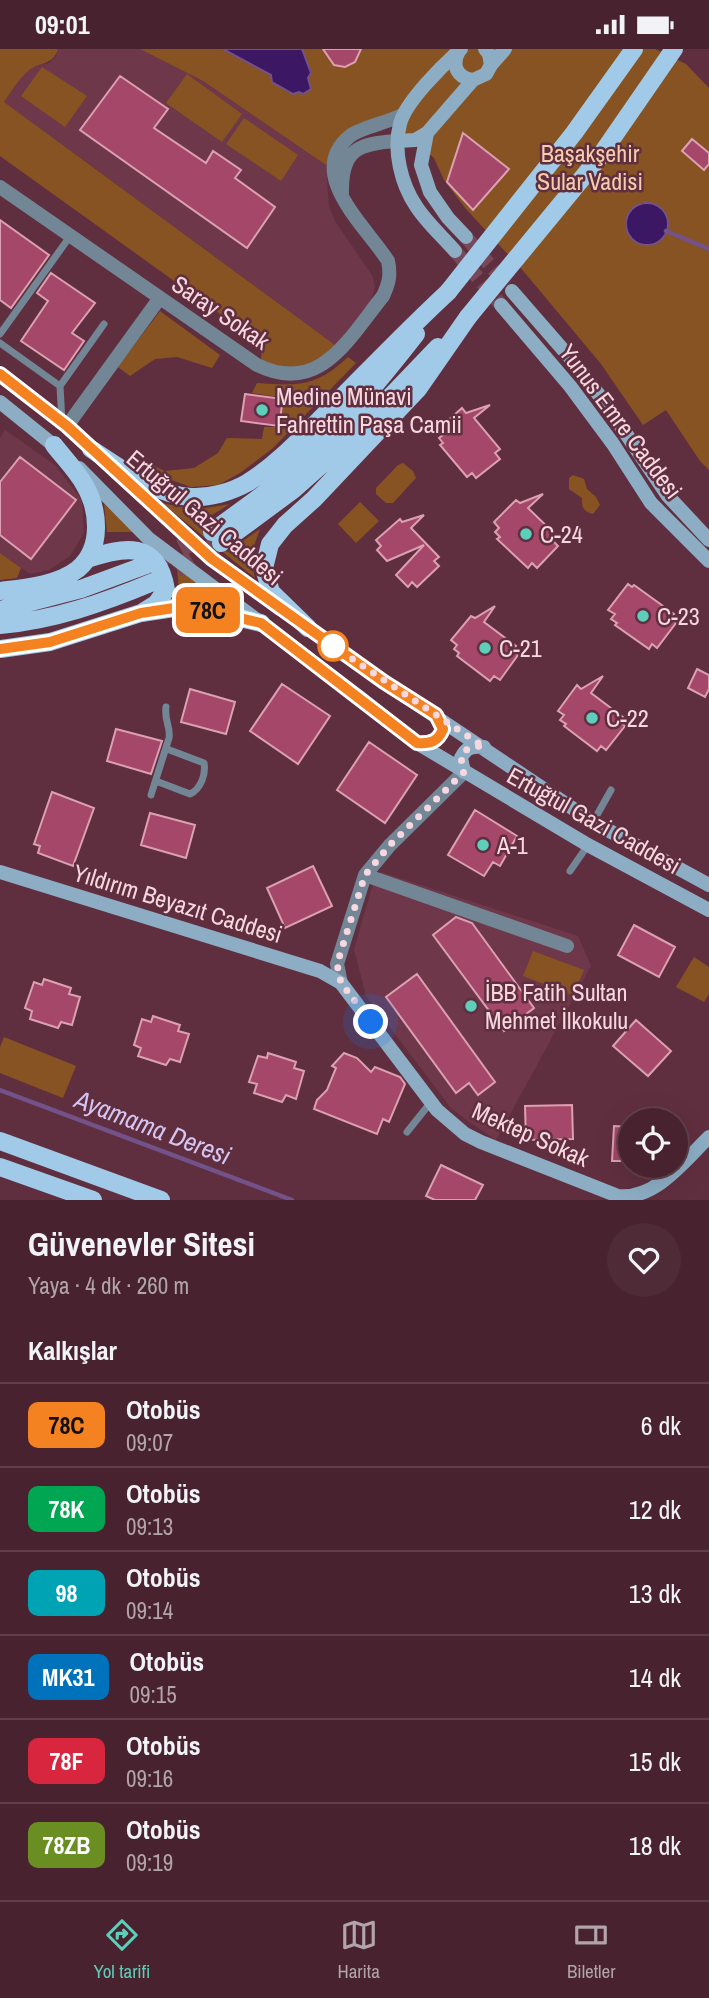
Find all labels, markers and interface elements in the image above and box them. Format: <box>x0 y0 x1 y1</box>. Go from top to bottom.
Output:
text: 09:01 <box>35 7 90 42</box>
park label: Başakşehir Sular Vadisi <box>537 137 643 197</box>
street label: Saray Sokak <box>166 268 276 357</box>
street label: Yunus Emre Caddesi <box>552 337 690 505</box>
place label: Medine Münavi Fahrettin Paşa Camii <box>276 380 462 440</box>
marker: Medine Münavi Fahrettin Paşa Camii <box>254 402 270 418</box>
street label: Ertuğrul Gazi Caddesi <box>120 442 290 592</box>
place label: C-24 <box>540 518 583 550</box>
marker: C-24 <box>518 526 534 542</box>
line badge: 78C <box>168 587 248 633</box>
text: 78C <box>190 594 226 626</box>
place label: C-23 <box>657 600 700 632</box>
marker: C-23 <box>635 608 651 624</box>
unlabelled marker <box>318 631 348 661</box>
place label: C-21 <box>499 632 542 664</box>
marker: C-21 <box>477 640 493 656</box>
place label: C-22 <box>606 702 649 734</box>
marker: C-22 <box>584 710 600 726</box>
street label: Ertuğtul Gazi Caddesi <box>502 759 686 881</box>
place label: A-1 <box>496 829 528 861</box>
marker: A-1 <box>475 837 491 853</box>
street label: Yıldırım Beyazıt Caddesi <box>70 856 286 950</box>
place label: İBB Fatih Sultan Mehmet İlkokulu <box>485 976 628 1036</box>
marker: İBB Fatih Sultan Mehmet İlkokulu <box>463 998 479 1014</box>
your location <box>353 1004 388 1039</box>
water label: Ayamama Deresi <box>69 1081 236 1173</box>
street label: Mektep Sokak <box>468 1094 595 1174</box>
map controls <box>618 1108 688 1178</box>
button: locate <box>618 1108 688 1178</box>
text: Güvenevler Sitesi <box>28 1222 255 1266</box>
button: heart <box>607 1223 681 1297</box>
text: Yaya · 4 dk · 260 m <box>28 1270 189 1301</box>
text: Kalkışlar <box>28 1333 117 1368</box>
text: Otobüs <box>126 1392 201 1427</box>
text: 6 dk <box>641 1408 681 1443</box>
text: 78C <box>48 1409 85 1441</box>
text: 09:07 <box>126 1427 173 1458</box>
text: Otobüs <box>126 1476 201 1511</box>
text: 12 dk <box>629 1492 681 1527</box>
text: 78K <box>48 1493 85 1525</box>
text: 09:13 <box>126 1511 173 1542</box>
text: Otobüs <box>126 1560 201 1595</box>
text: 13 dk <box>629 1576 681 1611</box>
text: 98 <box>56 1577 77 1609</box>
text: 09:14 <box>126 1595 173 1626</box>
text: Otobüs <box>130 1644 204 1679</box>
text: 14 dk <box>629 1660 681 1695</box>
text: MK31 <box>42 1661 95 1693</box>
text: 09:15 <box>130 1679 177 1710</box>
text: Otobüs <box>126 1728 201 1763</box>
text: 15 dk <box>629 1744 681 1779</box>
text: 78F <box>50 1745 83 1777</box>
text: 09:16 <box>126 1763 173 1794</box>
text: Otobüs <box>126 1812 201 1847</box>
text: 18 dk <box>629 1828 681 1863</box>
text: 78ZB <box>42 1829 91 1861</box>
text: 09:19 <box>126 1847 173 1878</box>
tab: Yol tarifi <box>94 1916 150 1984</box>
tab: Harita <box>337 1916 380 1984</box>
tab: Biletler <box>567 1916 615 1984</box>

